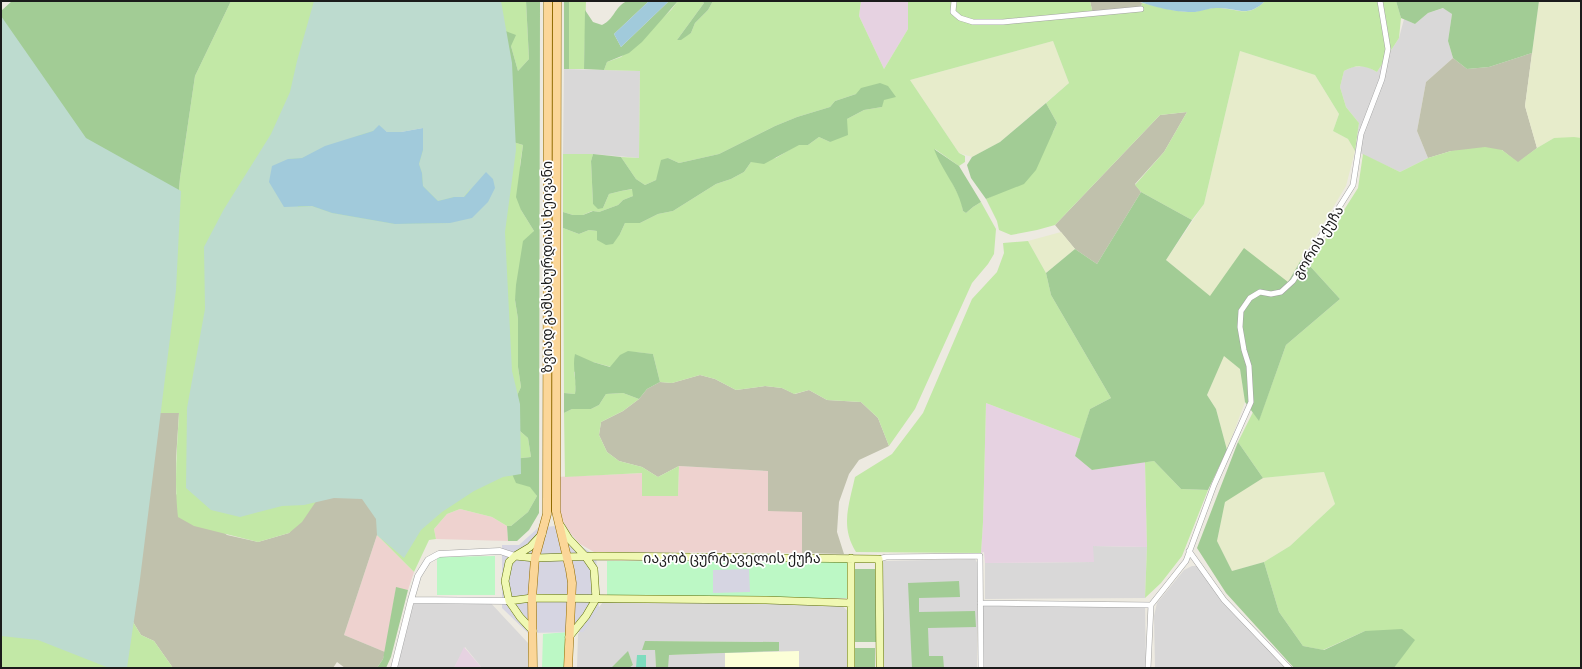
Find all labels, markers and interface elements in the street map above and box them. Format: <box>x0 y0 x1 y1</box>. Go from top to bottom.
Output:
street label: ზვიად გამსახურდიას ხეივანი <box>538 161 556 373</box>
street label: გორის ქუჩა <box>1288 202 1348 282</box>
street label: იაკობ ცურტაველის ქუჩა <box>643 549 821 567</box>

